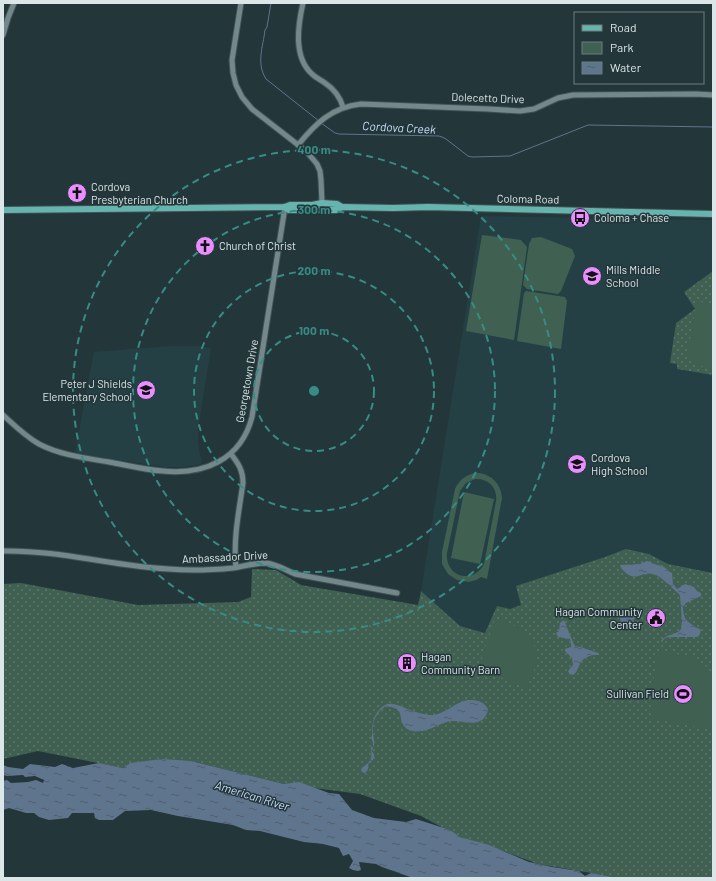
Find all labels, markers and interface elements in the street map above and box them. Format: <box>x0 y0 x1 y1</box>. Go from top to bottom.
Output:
legend <box>574 12 704 84</box>
text: Road <box>610 20 637 34</box>
text: Park <box>610 40 634 54</box>
text: Water <box>610 60 642 74</box>
street label: Dolecetto Drive <box>451 90 525 105</box>
water label: Cordova Creek <box>362 118 436 136</box>
text: 400 m <box>297 142 331 156</box>
place label: Cordova Presbyterian Church <box>91 180 188 206</box>
church icon: Cordova Presbyterian Church <box>66 182 88 204</box>
street label: Coloma Road <box>497 191 559 206</box>
text: 300 m <box>298 202 330 216</box>
bus stop icon: Coloma + Chase <box>569 207 591 229</box>
place label: Coloma + Chase <box>594 211 669 224</box>
church icon: Church of Christ <box>194 235 216 257</box>
place label: Church of Christ <box>219 239 296 252</box>
text: 200 m <box>298 263 330 277</box>
place label: Mills Middle School <box>606 263 660 289</box>
school or university icon: Mills Middle School <box>581 265 603 287</box>
text: 100 m <box>299 323 329 337</box>
street label: Georgetown Drive <box>233 338 260 424</box>
place label: Peter J Shields Elementary School <box>42 377 132 403</box>
school or university icon: Peter J Shields Elementary School <box>135 379 157 401</box>
centre of rings <box>307 384 321 398</box>
place label: Cordova High School <box>591 451 648 477</box>
school or university icon: Cordova High School <box>566 453 588 475</box>
street label: Ambassador Drive <box>182 548 268 565</box>
place label: Hagan Community Center <box>555 605 642 631</box>
public building icon: Hagan Community Center <box>645 607 667 629</box>
place label: Hagan Community Barn <box>421 650 500 676</box>
building icon: Hagan Community Barn <box>396 652 418 674</box>
sports icon: Sullivan Field <box>672 683 694 705</box>
place label: Sullivan Field <box>607 687 669 700</box>
water label: American River <box>213 777 292 813</box>

